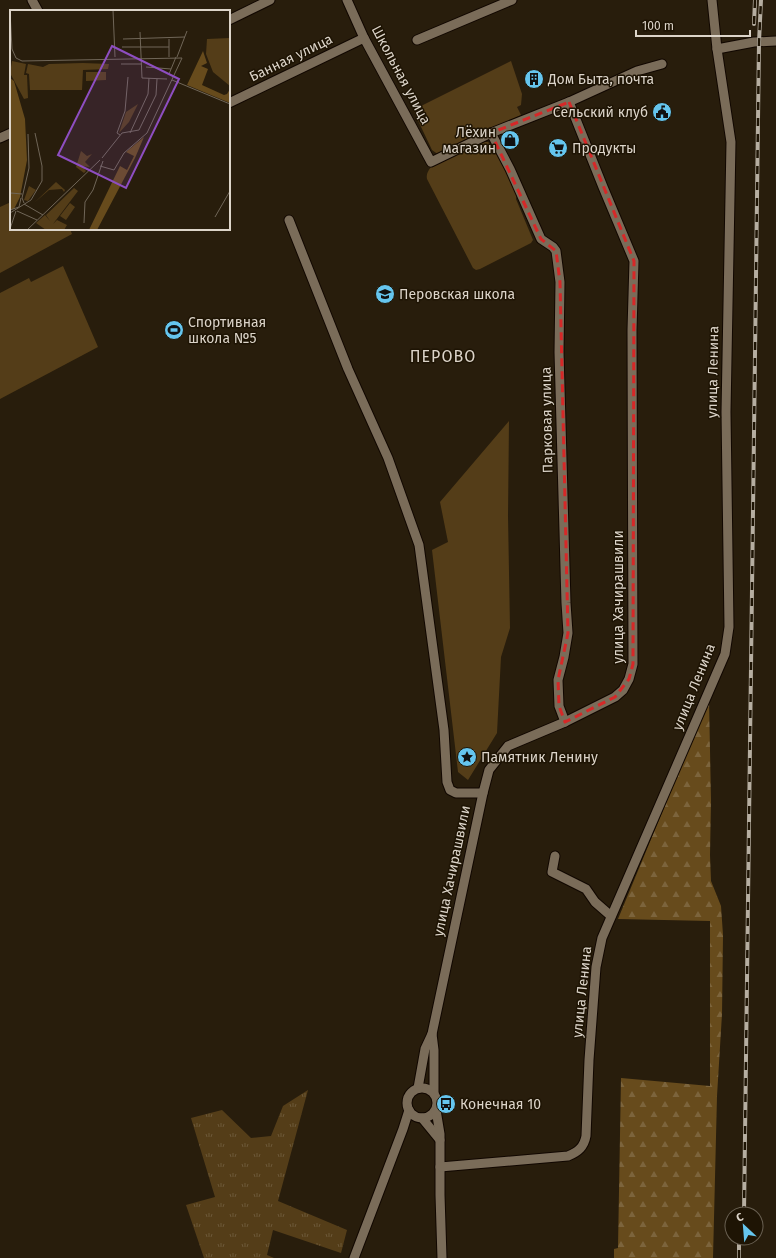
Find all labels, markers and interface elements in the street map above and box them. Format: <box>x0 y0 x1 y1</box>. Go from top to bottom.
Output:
inset map <box>10 10 230 230</box>
scale bar <box>636 12 750 38</box>
text: 100 m <box>642 19 674 33</box>
street label: Школьная улица <box>368 23 434 127</box>
street label: Банная улица <box>247 31 335 85</box>
building icon: Дом Быта, почта <box>523 68 545 90</box>
place label: Дом Быта, почта <box>547 71 654 88</box>
public building icon: Сельский клуб <box>651 101 673 123</box>
place label: Сельский клуб <box>553 104 648 121</box>
place label: Лёхин магазин <box>442 124 496 157</box>
shop icon: Лёхин магазин <box>499 129 521 151</box>
supermarket icon: Продукты <box>547 137 569 159</box>
place label: Продукты <box>572 140 636 157</box>
school or university icon: Перовская школа <box>374 283 396 305</box>
place label: Перовская школа <box>399 286 515 303</box>
place label: Спортивная школа №5 <box>188 314 266 347</box>
sports icon: Спортивная школа №5 <box>163 319 185 341</box>
street label: улица Ленина <box>704 326 722 418</box>
district label: ПЕРОВО <box>410 347 476 366</box>
street label: Парковая улица <box>538 367 556 473</box>
street label: улица Хачирашвили <box>610 530 627 664</box>
street label: улица Ленина <box>669 641 719 733</box>
place icon: Памятник Ленину <box>456 746 478 768</box>
place label: Памятник Ленину <box>481 749 598 766</box>
street label: улица Хачирашвили <box>430 804 474 938</box>
street label: улица Ленина <box>569 945 595 1039</box>
bus stop icon: Конечная 10 <box>435 1093 457 1115</box>
place label: Конечная 10 <box>460 1096 541 1113</box>
north arrow <box>724 1206 764 1246</box>
text: С <box>734 1210 746 1225</box>

